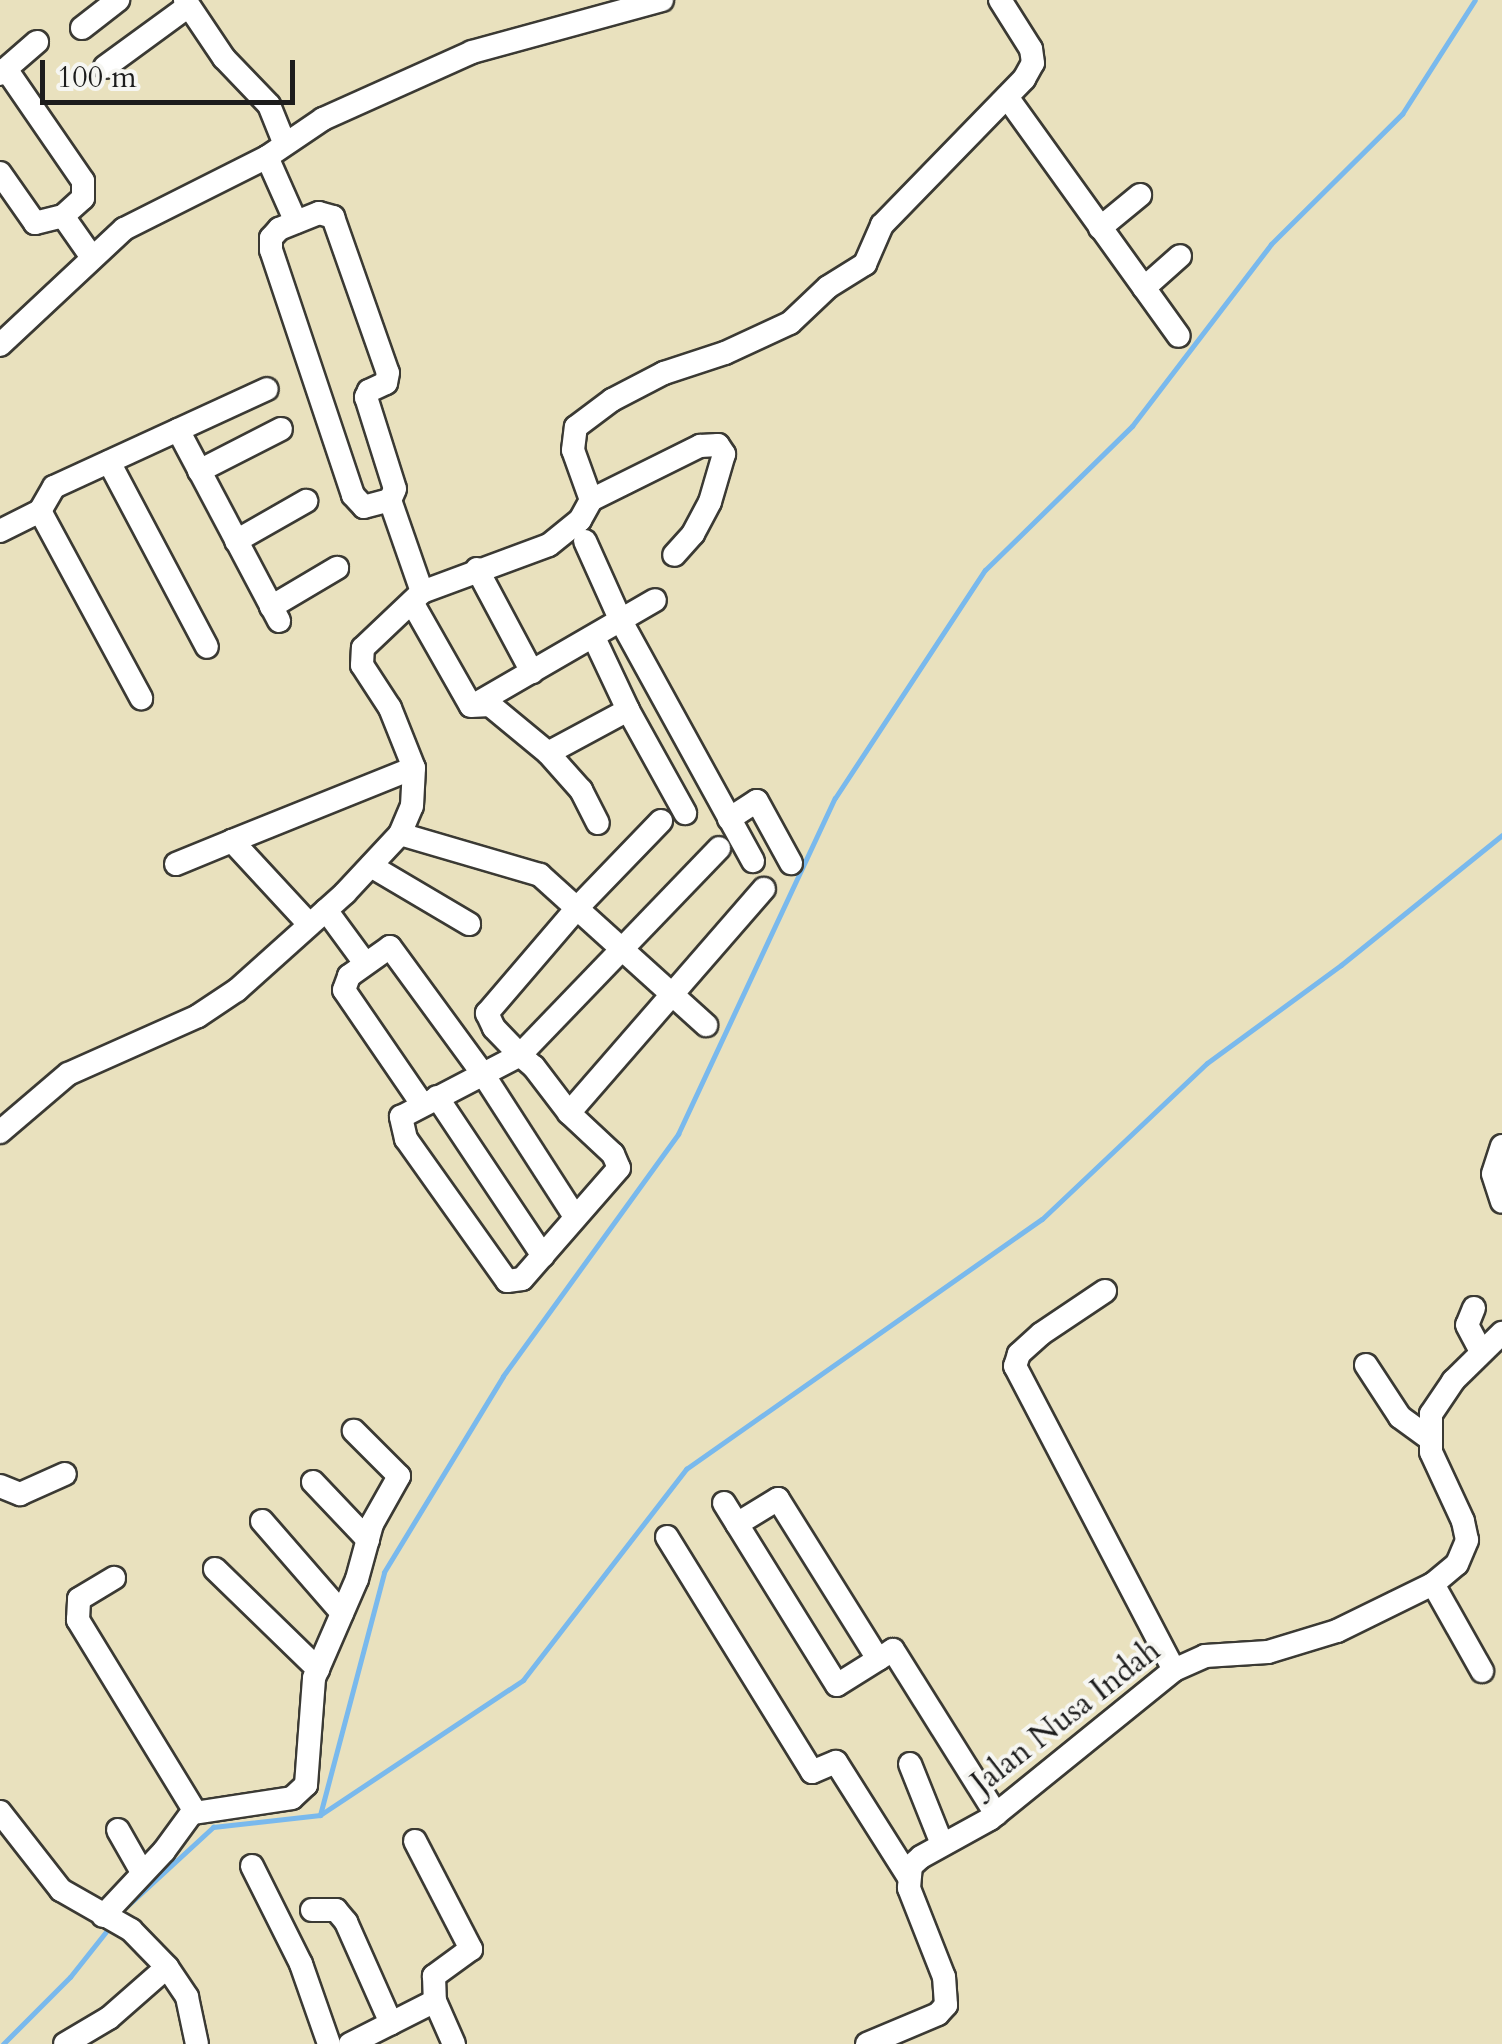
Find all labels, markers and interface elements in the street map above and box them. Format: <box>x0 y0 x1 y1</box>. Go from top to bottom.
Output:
scale bar <box>45 40 300 102</box>
text: 100 m <box>57 57 137 98</box>
street label: Jalan Nusa Indah <box>964 1631 1168 1803</box>

